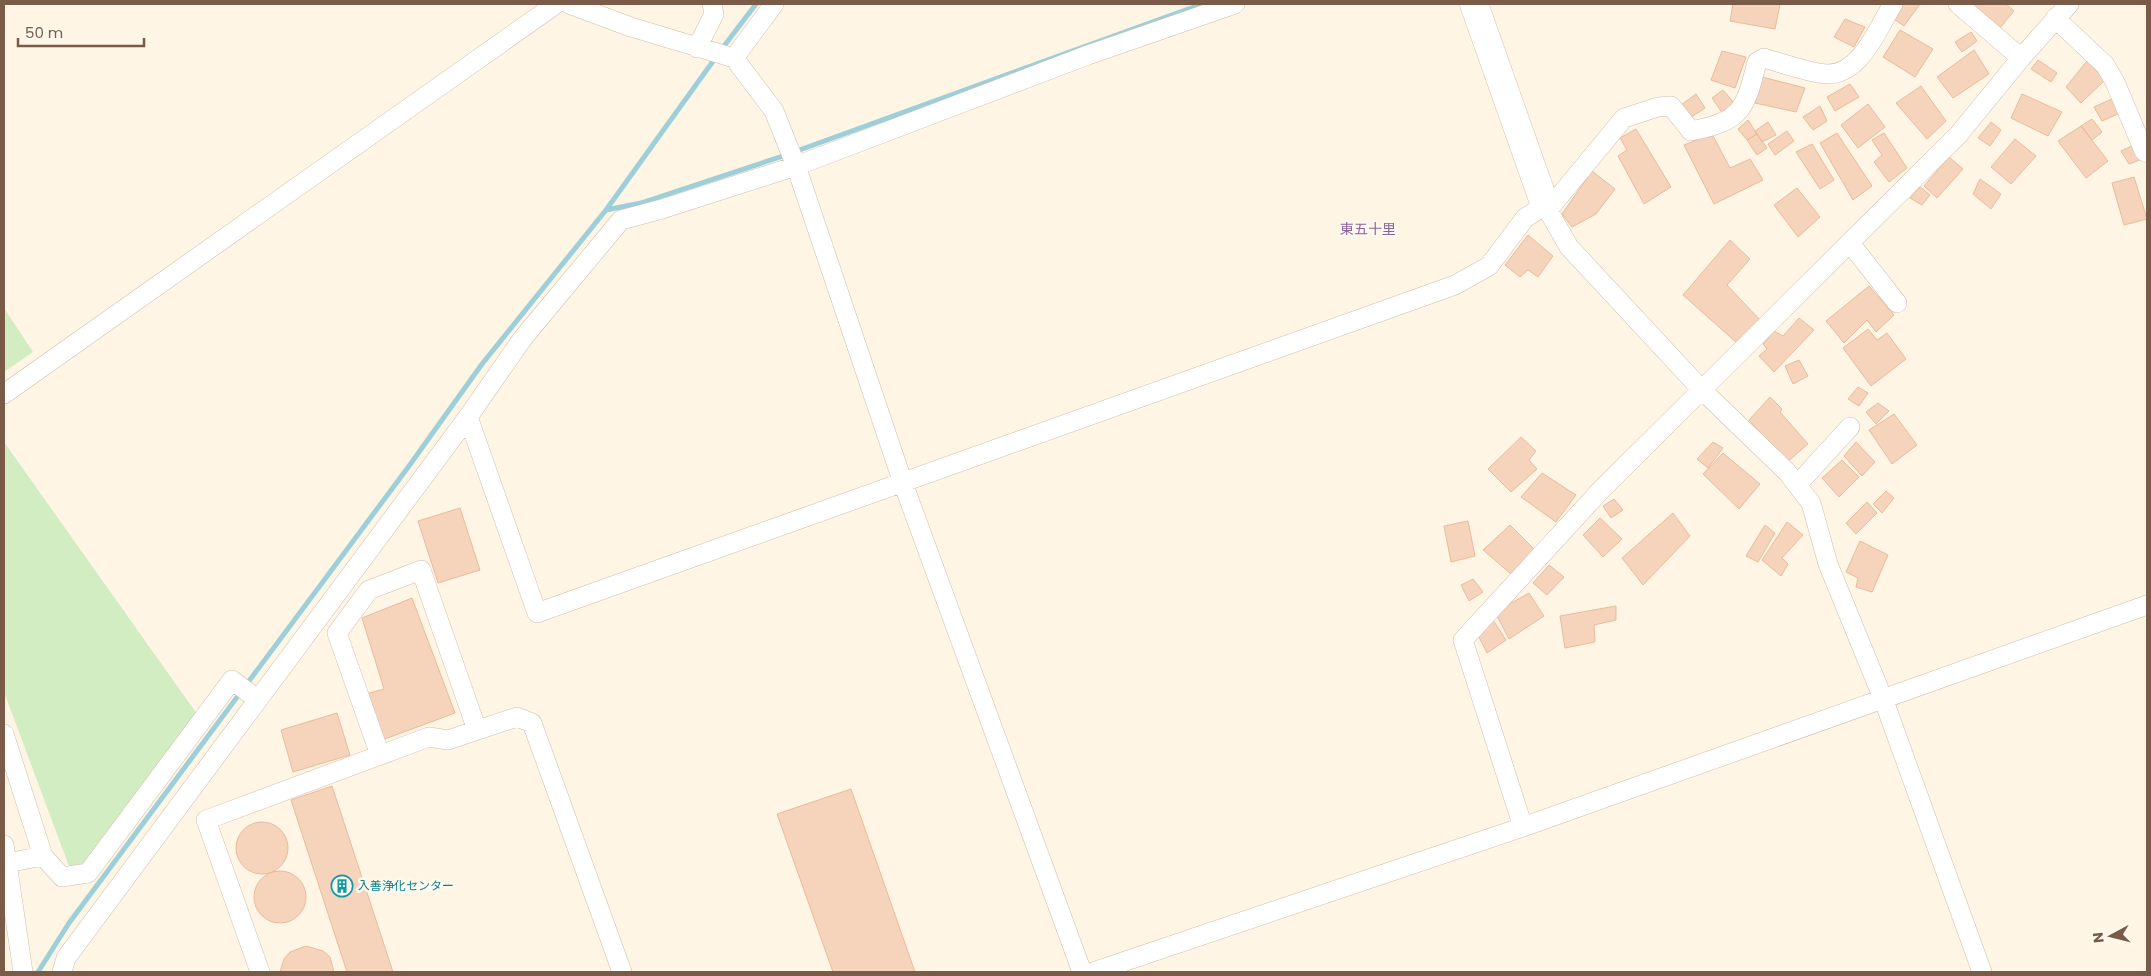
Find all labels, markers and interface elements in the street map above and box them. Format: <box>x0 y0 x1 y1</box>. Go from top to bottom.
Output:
scale bar <box>18 15 144 47</box>
text: 50 m <box>25 22 63 43</box>
district label: 東五十里 <box>1340 219 1396 239</box>
building icon: 入善浄化センター <box>330 874 354 898</box>
place label: 入善浄化センター <box>358 877 454 894</box>
north arrow <box>2086 911 2136 961</box>
text: N <box>2088 931 2109 944</box>

